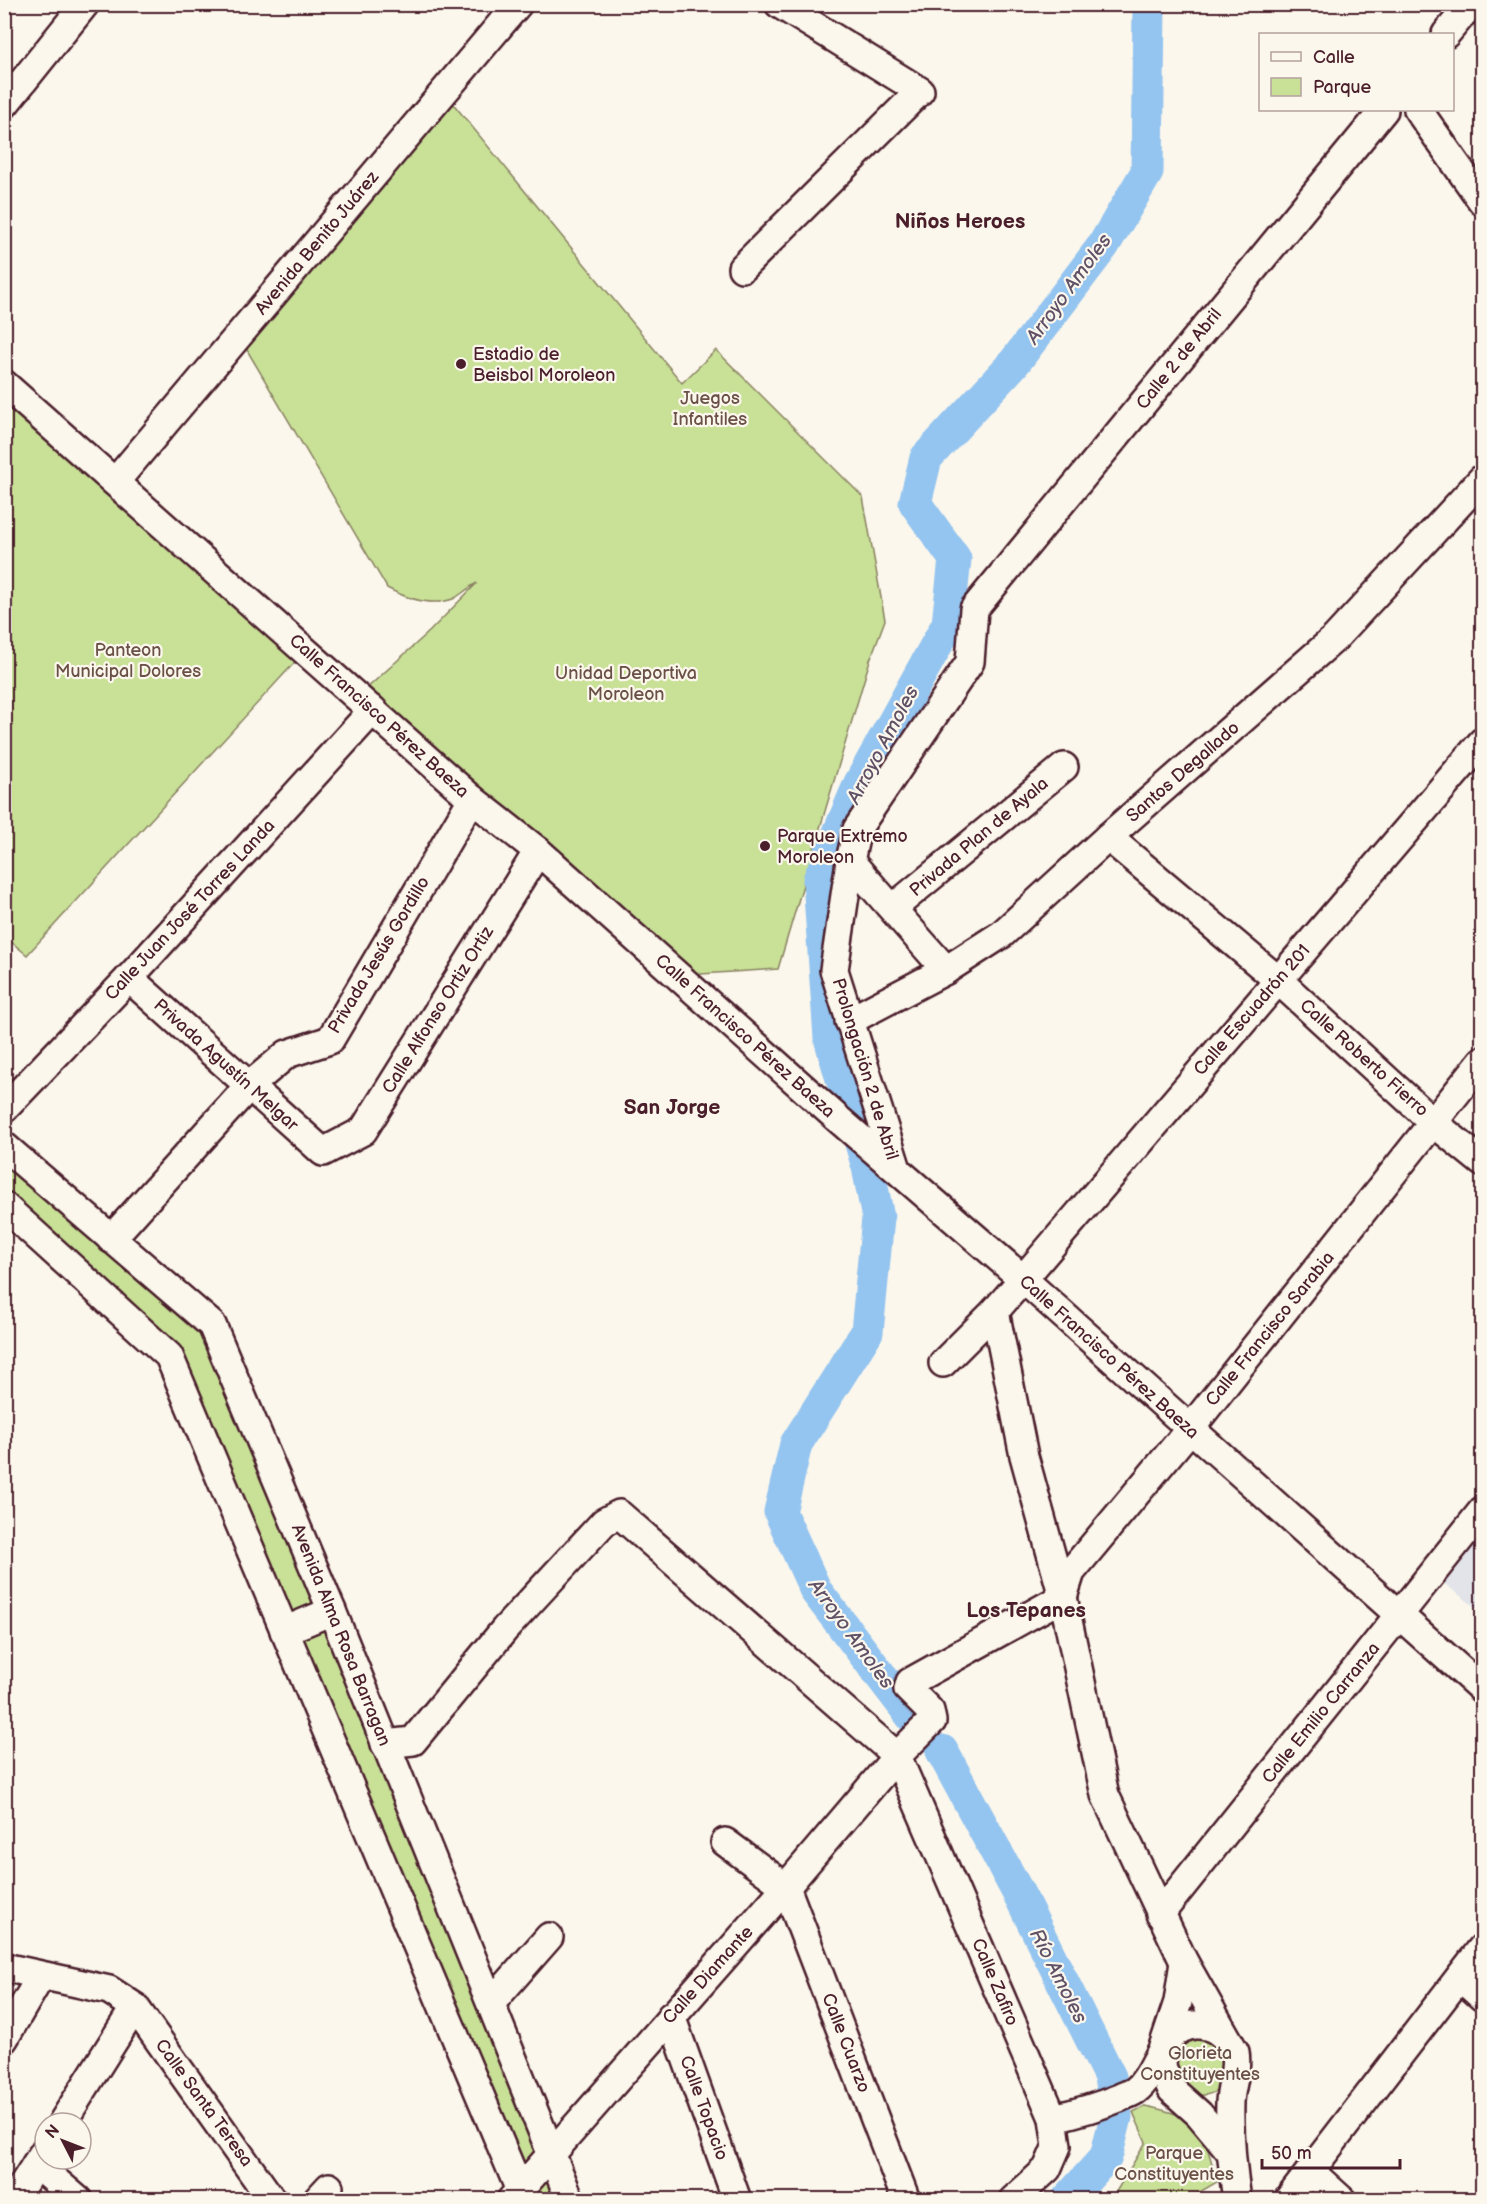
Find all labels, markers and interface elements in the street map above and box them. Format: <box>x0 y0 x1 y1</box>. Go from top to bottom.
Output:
legend <box>1259 33 1454 111</box>
text: Calle <box>1313 47 1355 68</box>
text: Parque <box>1313 77 1371 98</box>
street label: Avenida Benito Juárez <box>251 167 383 319</box>
district label: Niños Heroes <box>895 209 1025 234</box>
water label: Arroyo Amoles <box>1020 229 1117 349</box>
street label: Calle 2 de Abril <box>1132 304 1226 414</box>
place label: Estadio de Beisbol Moroleon <box>473 344 615 386</box>
marker: Estadio de Beisbol Moroleon <box>454 357 468 371</box>
park label: Juegos Infantiles <box>673 388 747 430</box>
street label: Calle Francisco Pérez Baeza <box>285 630 473 802</box>
park label: Panteon Municipal Dolores <box>55 640 201 682</box>
park label: Unidad Deportiva Moroleon <box>555 663 697 705</box>
water label: Arroyo Amoles <box>841 682 924 809</box>
street label: Santos Degallado <box>1122 717 1244 827</box>
street label: Privada Plan de Ayala <box>905 773 1053 901</box>
street label: Calle Juan José Torres Landa <box>101 815 279 1005</box>
place label: Parque Extremo Moroleon <box>777 826 908 868</box>
marker: Parque Extremo Moroleon <box>758 839 772 853</box>
street label: Privada Jesús Gordillo <box>324 873 434 1037</box>
street label: Calle Alfonso Ortiz Ortiz <box>378 922 498 1097</box>
street label: Calle Escuadrón 201 <box>1189 940 1315 1080</box>
street label: Calle Francisco Pérez Baeza <box>651 950 839 1122</box>
street label: Prolongación 2 de Abril <box>827 976 903 1162</box>
street label: Privada Agustín Melgar <box>149 995 303 1136</box>
street label: Calle Roberto Fierro <box>1295 995 1433 1121</box>
district label: San Jorge <box>624 1095 720 1120</box>
street label: Calle Francisco Sarabia <box>1201 1248 1339 1410</box>
street label: Calle Francisco Pérez Baeza <box>1015 1271 1203 1443</box>
street label: Avenida Alma Rosa Barragan <box>287 1521 395 1749</box>
water label: Arroyo Amoles <box>802 1574 899 1694</box>
district label: Los Tepanes <box>966 1598 1086 1623</box>
street label: Calle Emilio Carranza <box>1258 1638 1384 1788</box>
street label: Calle Diamante <box>658 1921 758 2028</box>
water label: Río Amoles <box>1024 1925 1092 2027</box>
street label: Calle Zafiro <box>967 1935 1023 2029</box>
street label: Calle Cuarzo <box>817 1990 875 2096</box>
street label: Calle Santa Teresa <box>151 2035 257 2171</box>
park label: Glorieta Constituyentes <box>1140 2043 1260 2085</box>
street label: Calle Topacio <box>675 2053 733 2163</box>
north arrow <box>33 2111 93 2171</box>
text: N <box>42 2121 64 2143</box>
scale bar <box>1262 2132 1400 2170</box>
park label: Parque Constituyentes <box>1114 2143 1234 2185</box>
text: 50 m <box>1271 2143 1312 2164</box>

